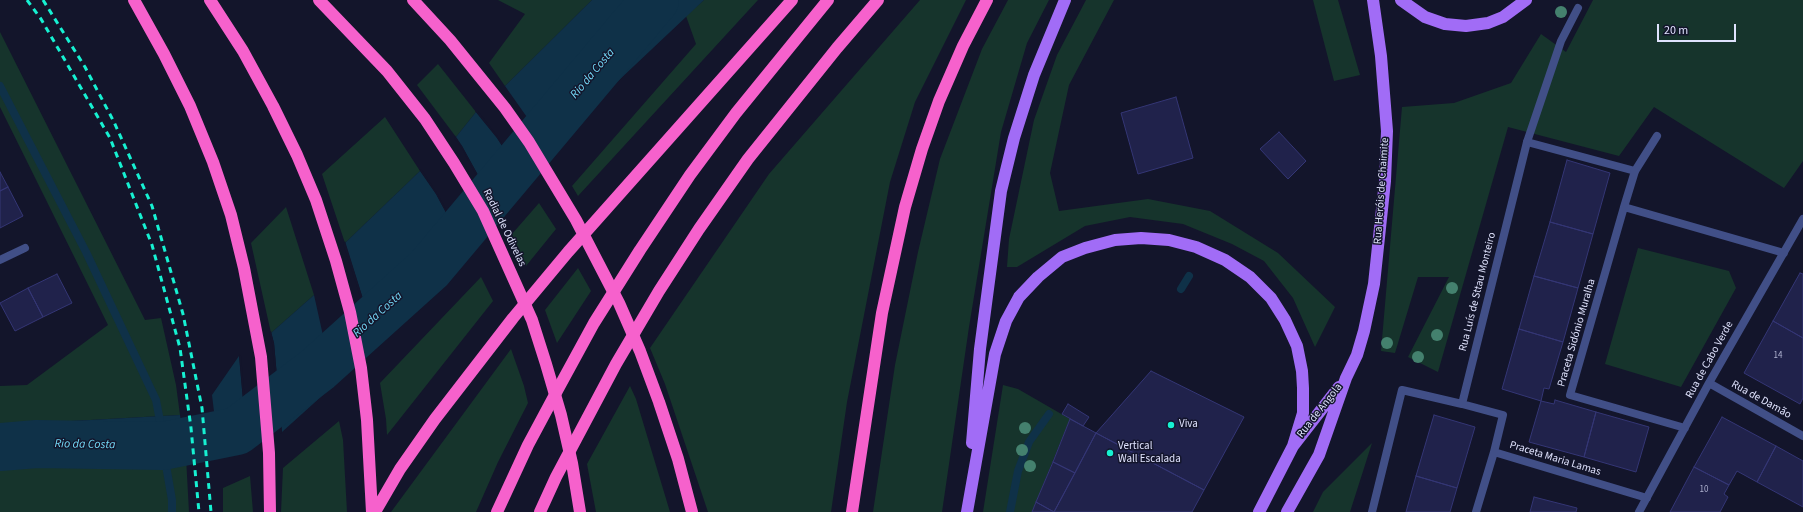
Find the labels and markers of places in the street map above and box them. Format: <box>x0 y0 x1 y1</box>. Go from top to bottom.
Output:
place label: Viva <box>1179 418 1198 432</box>
marker: Viva <box>1166 420 1176 430</box>
place label: Vertical Wall Escalada <box>1118 440 1181 466</box>
marker: Vertical Wall Escalada <box>1105 448 1115 458</box>

